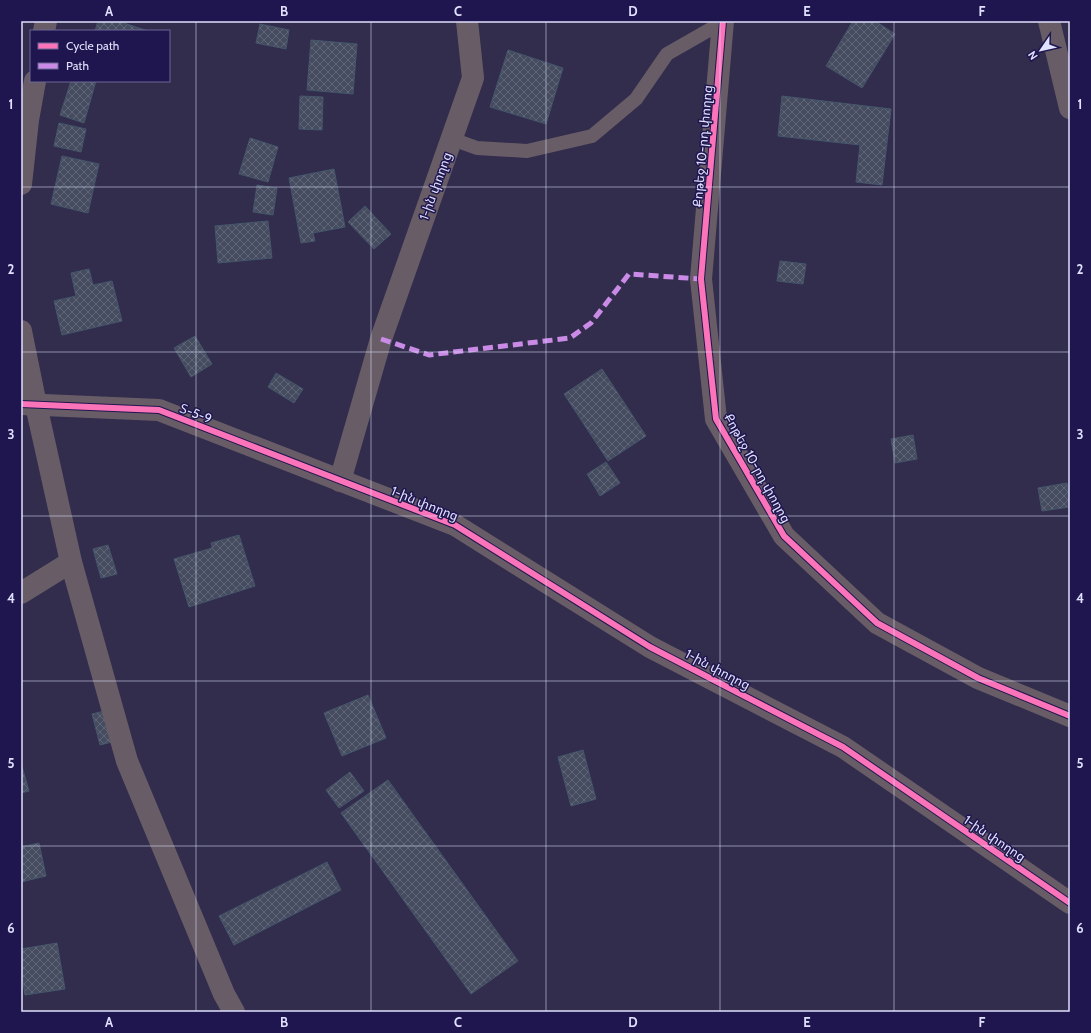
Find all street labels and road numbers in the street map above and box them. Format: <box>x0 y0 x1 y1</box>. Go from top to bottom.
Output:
street label: Քոթեջ 10-րդ փողոց <box>689 84 715 208</box>
street label: 1-ին փողոց <box>415 150 455 222</box>
street label: Տ-5-9 <box>178 400 214 426</box>
street label: Քոթեջ 10-րդ փողոց <box>721 411 795 525</box>
street label: 1-ին փողոց <box>389 482 461 524</box>
street label: 1-ին փողոց <box>683 645 753 693</box>
street label: 1-ին փողոց <box>961 811 1029 865</box>

